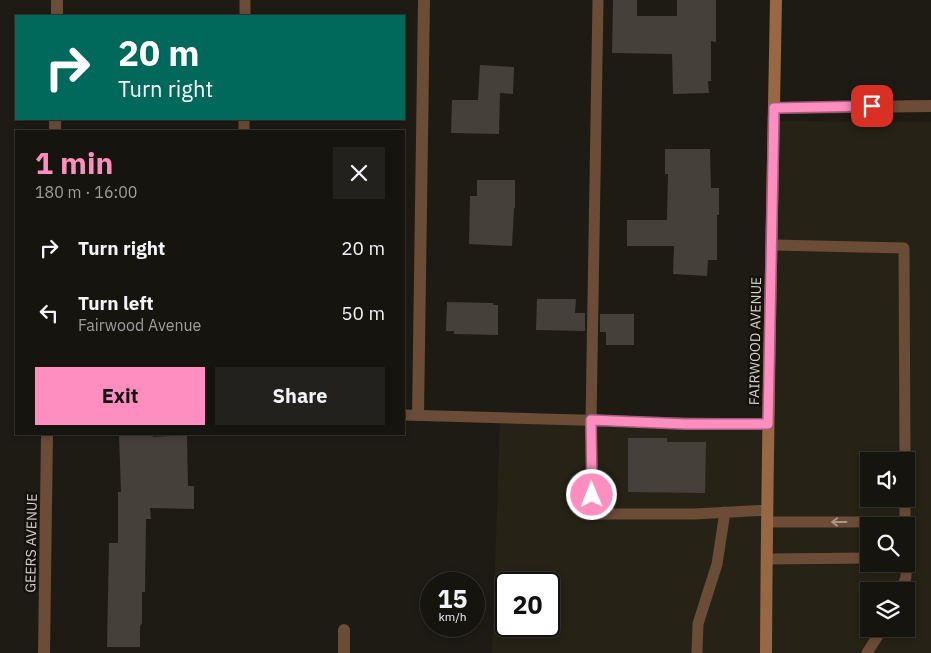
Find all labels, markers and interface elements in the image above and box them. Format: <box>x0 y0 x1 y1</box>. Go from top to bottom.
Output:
text: 20 m <box>118 30 200 76</box>
icon: right <box>35 35 100 100</box>
text: Turn right <box>118 74 213 103</box>
pin <box>851 85 893 127</box>
icon: arrive <box>858 92 886 120</box>
text: 1 min <box>35 143 113 182</box>
button: close <box>333 147 385 199</box>
text: 180 m · 16:00 <box>35 182 137 202</box>
icon: right <box>35 234 63 262</box>
text: Turn right <box>78 236 165 260</box>
text: 20 m <box>341 236 385 260</box>
street label: FAIRWOOD AVENUE <box>745 277 765 405</box>
text: Turn left <box>78 291 154 315</box>
icon: left <box>35 299 63 327</box>
text: 50 m <box>341 301 385 325</box>
text: Fairwood Avenue <box>78 315 201 335</box>
button: Exit <box>35 367 205 425</box>
button: Share <box>215 367 385 425</box>
map controls <box>860 452 915 637</box>
button: sound <box>860 452 915 507</box>
position arrow <box>565 468 617 520</box>
street label: GEERS AVENUE <box>21 493 41 593</box>
one-way arrow <box>831 517 848 527</box>
button: search <box>860 517 915 572</box>
speed limit sign: 20 <box>495 572 560 637</box>
text: 15 <box>437 582 468 615</box>
button: layers <box>860 582 915 637</box>
text: km/h <box>438 609 467 624</box>

